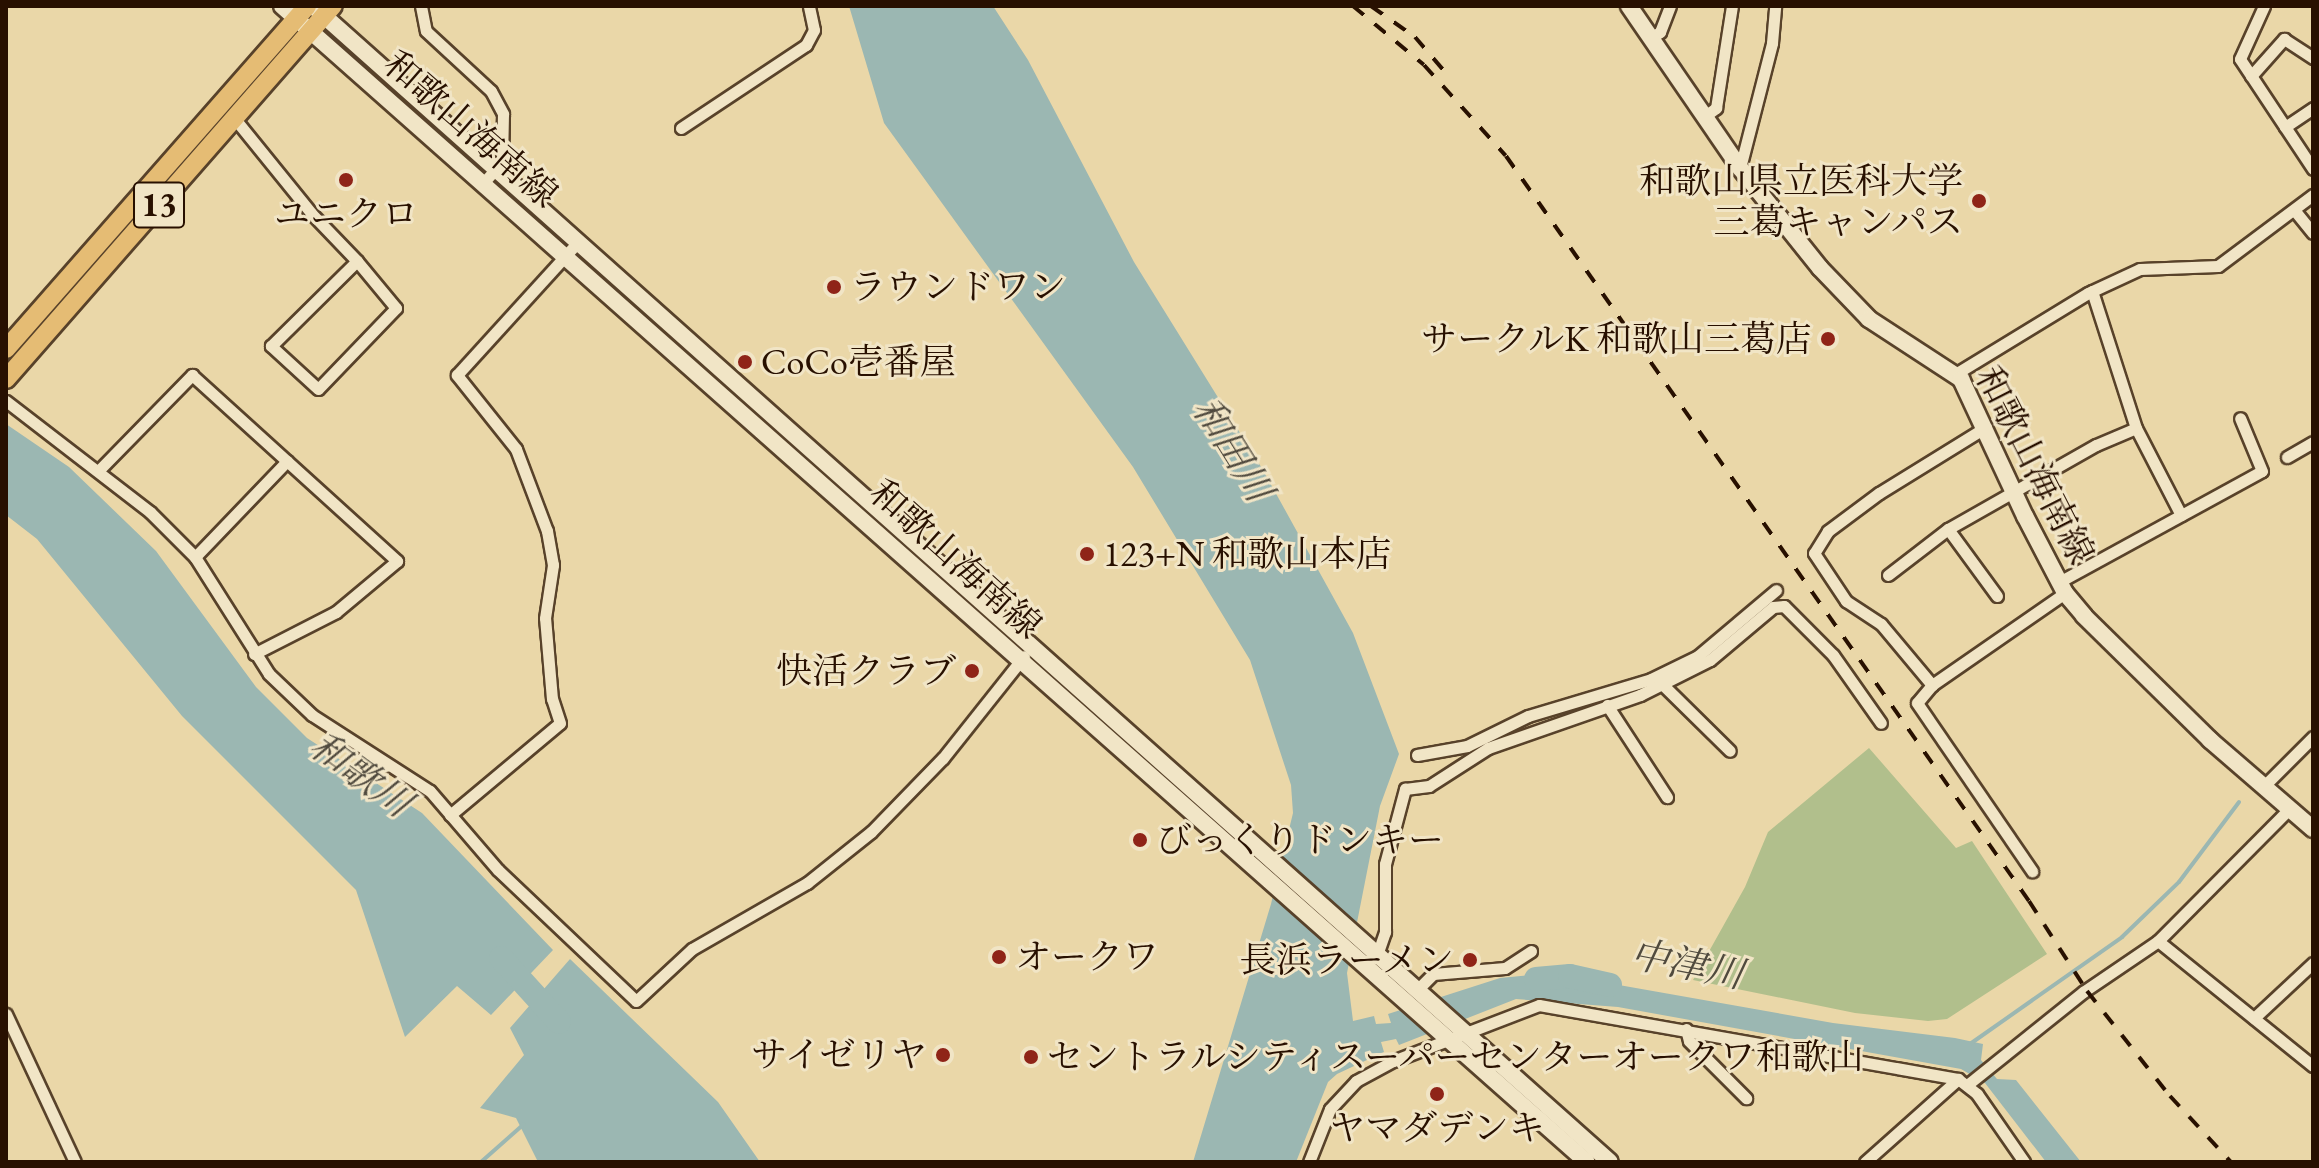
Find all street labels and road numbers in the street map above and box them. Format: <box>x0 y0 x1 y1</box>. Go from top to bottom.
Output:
street label: 和歌山海南線 <box>375 42 567 216</box>
road number: 13 <box>133 175 185 235</box>
street label: 和歌山海南線 <box>1967 359 2103 571</box>
street label: 和歌山海南線 <box>861 471 1051 647</box>

